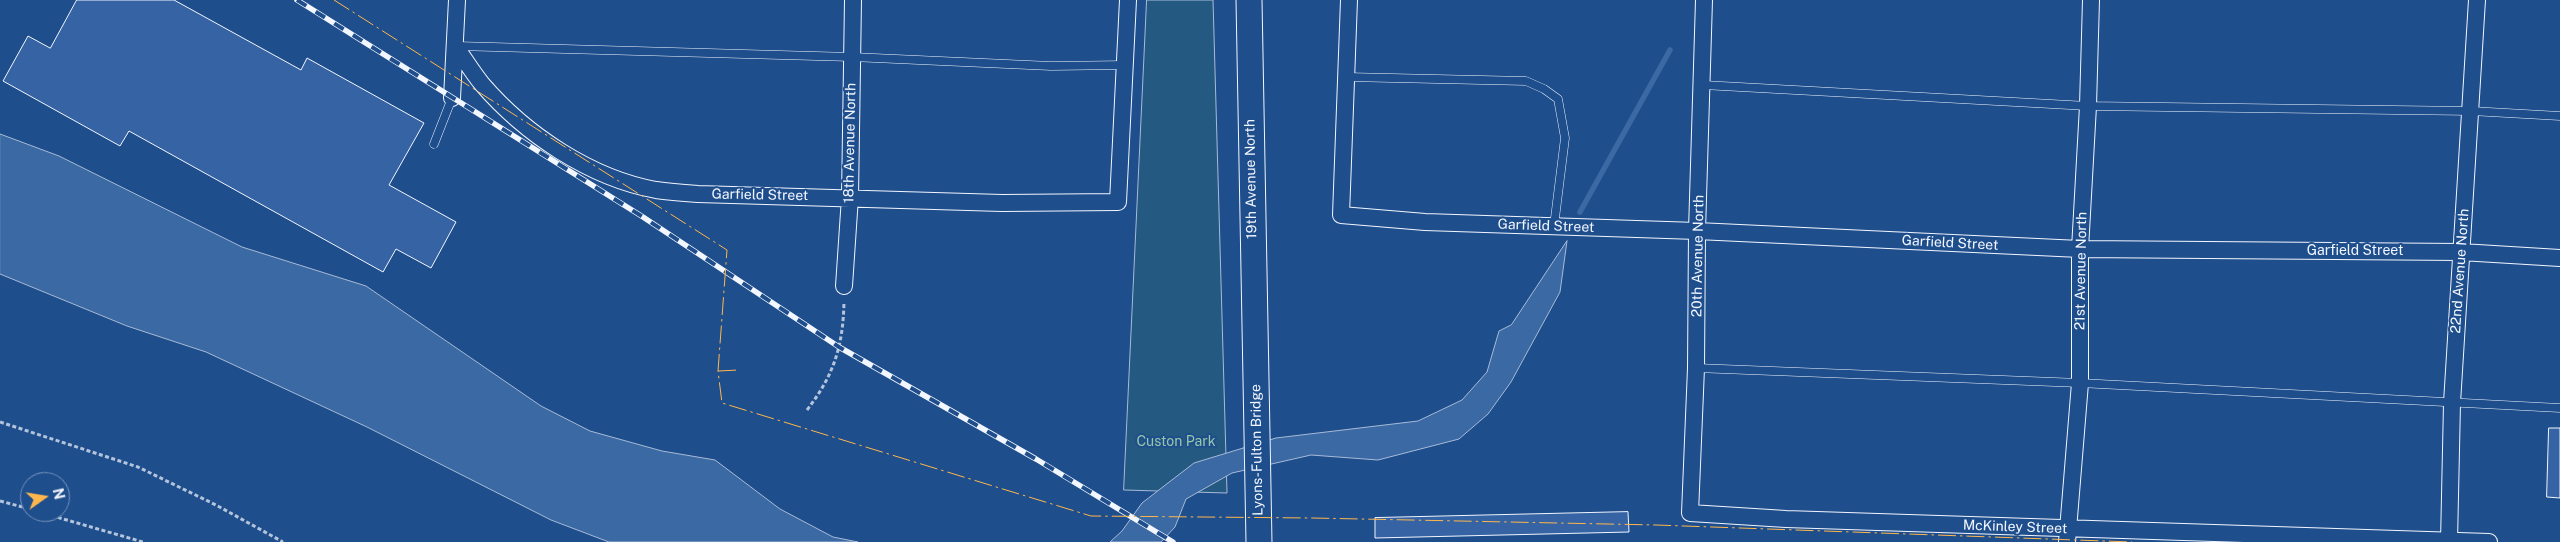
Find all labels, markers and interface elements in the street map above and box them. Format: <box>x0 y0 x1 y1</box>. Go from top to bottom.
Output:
street label: 18th Avenue North <box>841 83 859 203</box>
street label: 19th Avenue North <box>1242 119 1260 239</box>
street label: Garfield Street <box>711 186 809 204</box>
street label: 20th Avenue North <box>1689 195 1707 317</box>
street label: 22nd Avenue North <box>2447 208 2473 334</box>
street label: 21st Avenue North <box>2072 212 2090 330</box>
street label: Garfield Street <box>1497 216 1595 236</box>
street label: Garfield Street <box>1901 232 1999 254</box>
street label: Garfield Street <box>2307 243 2403 259</box>
street label: Lyons-Fulton Bridge <box>1247 384 1267 516</box>
park label: Custon Park <box>1136 434 1216 450</box>
north arrow <box>20 472 70 522</box>
text: N <box>50 487 68 501</box>
street label: McKinley Street <box>1962 517 2068 537</box>

